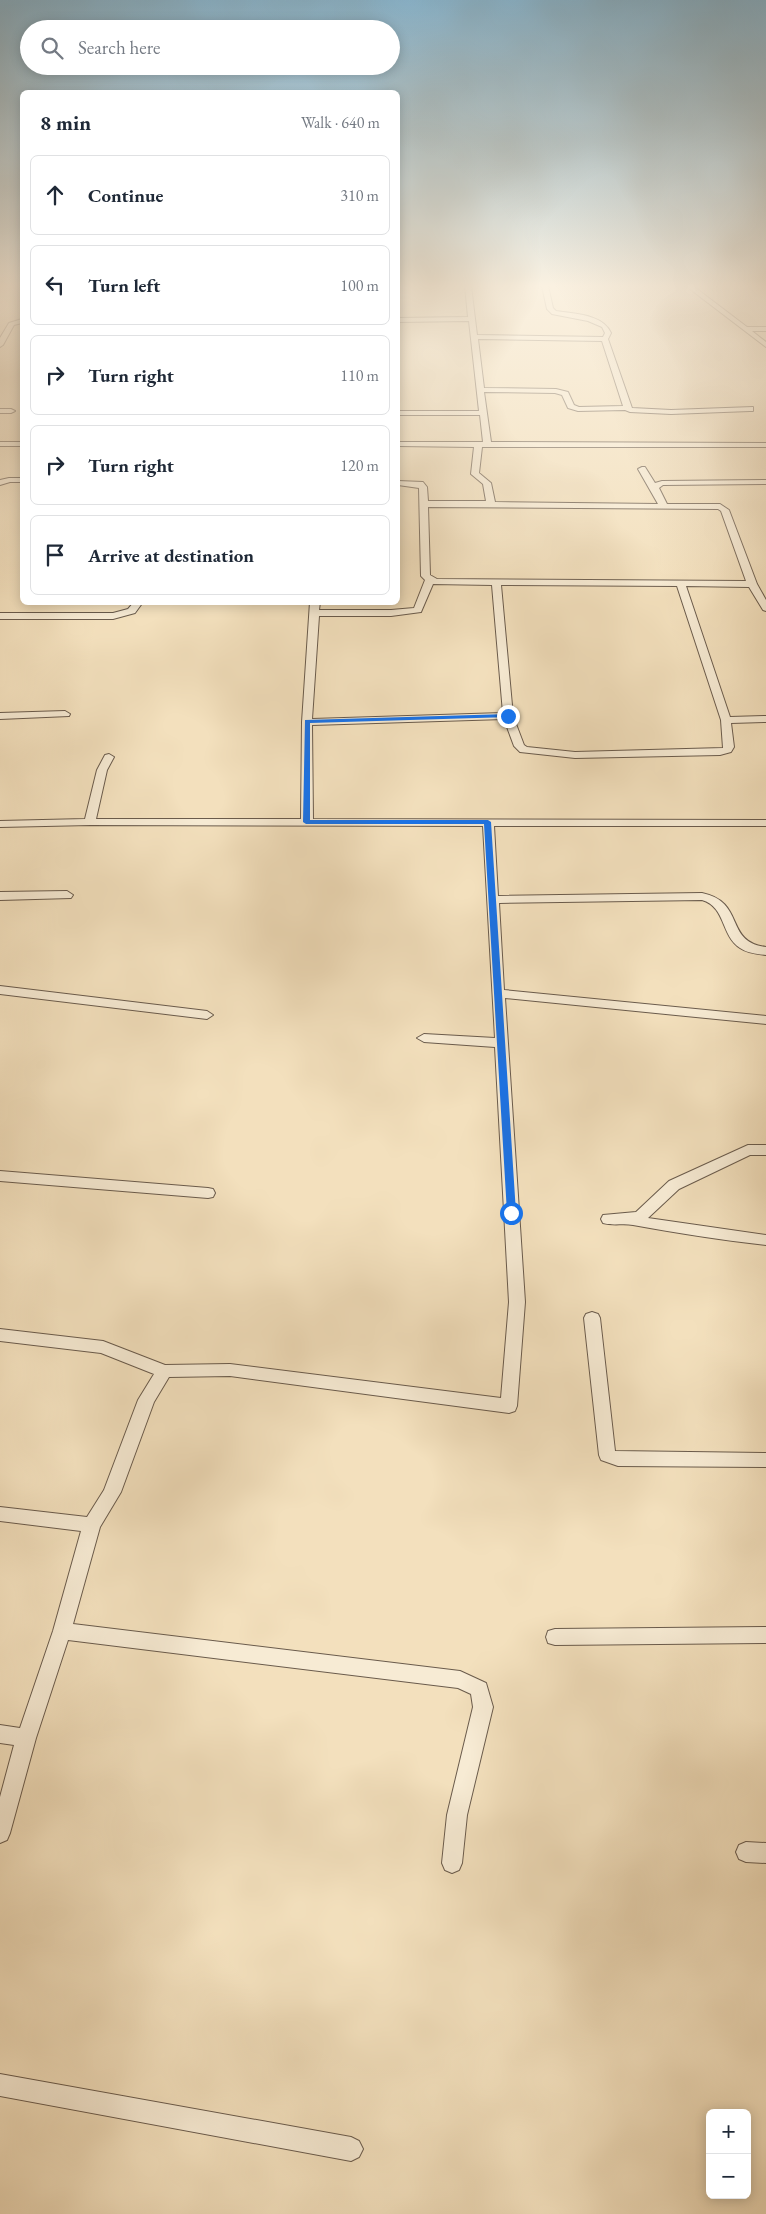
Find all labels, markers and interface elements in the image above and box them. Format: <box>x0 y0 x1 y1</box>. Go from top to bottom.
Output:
search box <box>20 20 400 75</box>
icon: search <box>38 34 66 62</box>
text: Search here <box>78 35 160 60</box>
text: 8 min <box>40 109 91 136</box>
text: Walk · 640 m <box>301 112 380 133</box>
icon: ahead <box>41 181 69 209</box>
text: Continue <box>88 183 163 208</box>
text: 310 m <box>340 185 379 206</box>
icon: left <box>41 271 69 299</box>
text: Turn left <box>88 273 160 298</box>
text: 100 m <box>340 275 379 296</box>
icon: right <box>41 361 69 389</box>
text: Turn right <box>88 363 174 388</box>
text: 110 m <box>340 365 379 386</box>
icon: right <box>41 451 69 479</box>
text: Turn right <box>88 453 174 478</box>
text: 120 m <box>340 455 379 476</box>
icon: arrive <box>41 541 69 569</box>
text: Arrive at destination <box>88 543 254 568</box>
route end <box>497 705 520 728</box>
route start <box>500 1202 523 1225</box>
map controls <box>706 2109 751 2199</box>
button: + <box>706 2109 751 2154</box>
button: − <box>706 2154 751 2199</box>

